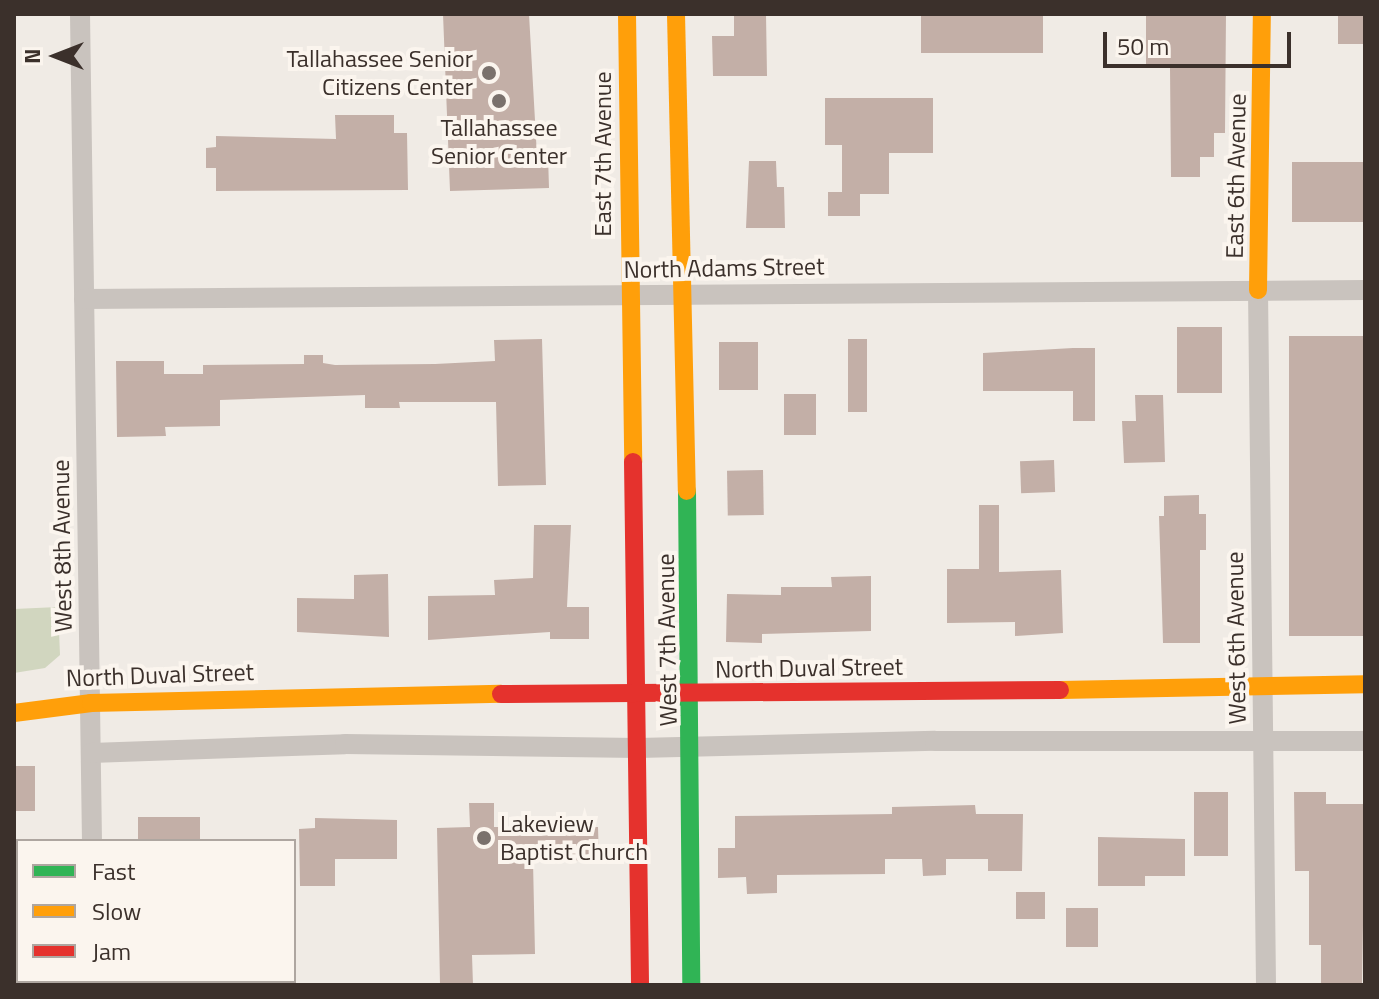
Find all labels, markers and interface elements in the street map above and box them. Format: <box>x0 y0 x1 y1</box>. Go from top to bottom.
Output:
north arrow <box>16 16 96 96</box>
scale bar <box>1107 16 1295 66</box>
text: 50 m <box>1117 28 1169 64</box>
place label: Tallahassee Senior Citizens Center <box>286 45 473 101</box>
text: N <box>15 48 49 64</box>
marker: Tallahassee Senior Citizens Center <box>480 64 498 82</box>
street label: East 7th Avenue <box>589 71 617 237</box>
marker: Tallahassee Senior Center <box>490 92 508 110</box>
street label: East 6th Avenue <box>1220 93 1252 259</box>
place label: Tallahassee Senior Center <box>431 114 567 170</box>
street label: North Adams Street <box>623 252 825 284</box>
street label: West 8th Avenue <box>46 459 78 633</box>
street label: West 6th Avenue <box>1220 551 1252 725</box>
street label: West 7th Avenue <box>651 553 683 727</box>
street label: North Duval Street <box>715 652 903 684</box>
street label: North Duval Street <box>66 657 254 693</box>
place label: Lakeview Baptist Church <box>500 810 648 866</box>
marker: Lakeview Baptist Church <box>475 829 493 847</box>
legend <box>16 839 296 983</box>
text: Fast <box>92 853 135 889</box>
text: Slow <box>92 893 141 929</box>
text: Jam <box>92 933 131 969</box>

